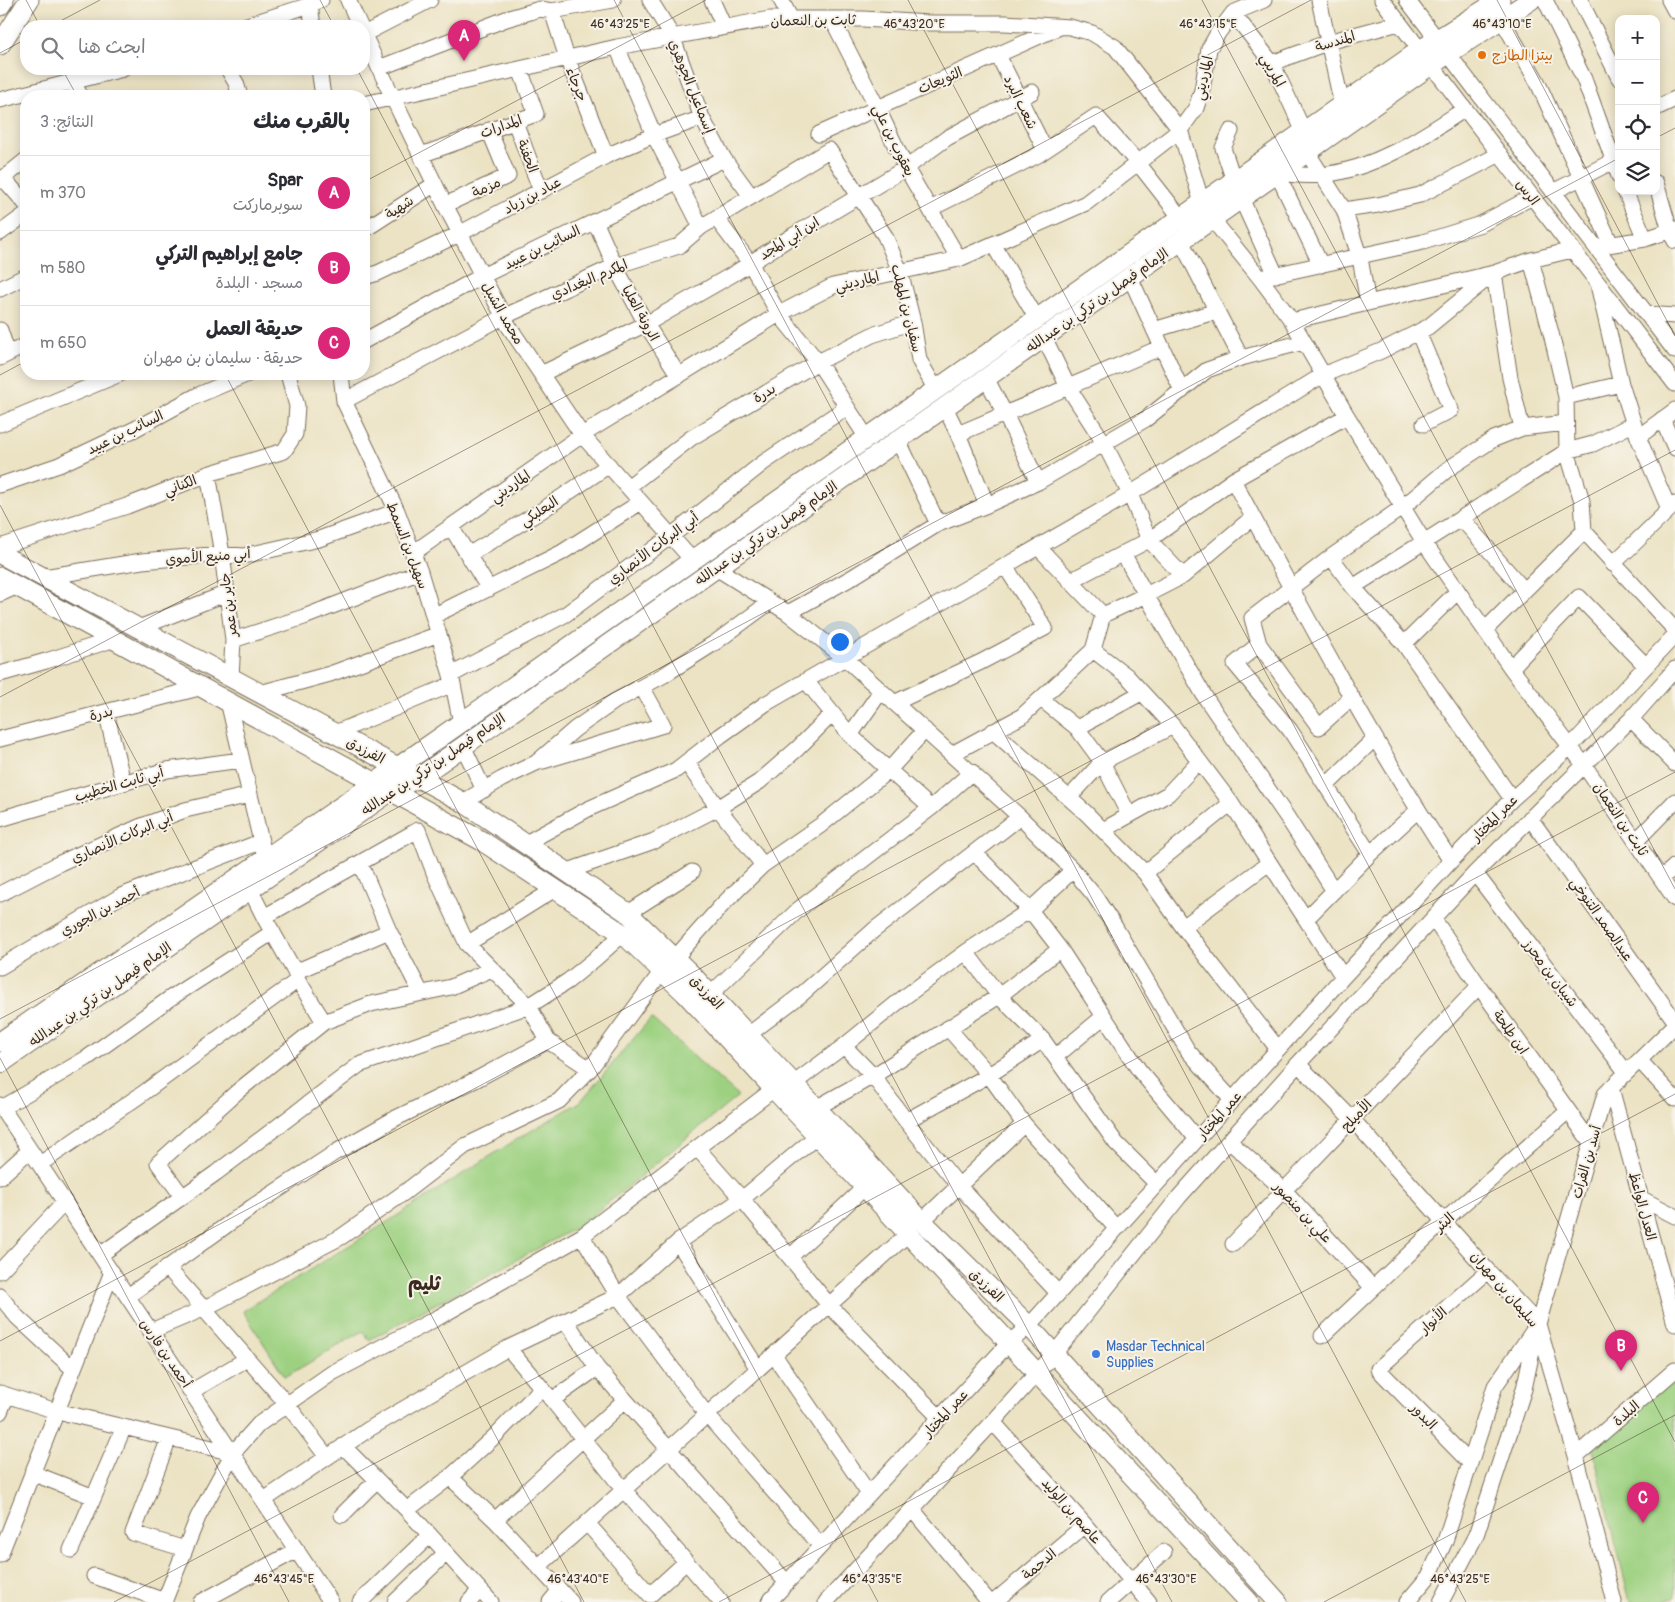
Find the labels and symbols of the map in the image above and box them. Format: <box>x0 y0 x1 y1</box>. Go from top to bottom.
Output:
street label: ثابت بن النعمان <box>770 11 857 30</box>
text: 46°43'25"E <box>590 17 650 32</box>
text: 46°43'20"E <box>883 17 945 32</box>
text: 46°43'15"E <box>1179 17 1237 32</box>
text: 46°43'10"E <box>1472 17 1532 32</box>
pin: A <box>448 20 480 61</box>
street label: المندسة <box>1313 27 1357 56</box>
street label: إسماعيل الجوهري <box>663 37 718 137</box>
place label: بيتزا الطازج <box>1492 47 1553 65</box>
marker: بيتزا الطازج <box>1476 49 1488 61</box>
street label: المريبي <box>1253 50 1289 92</box>
street label: المارديني <box>1190 54 1220 103</box>
street label: الثويعات <box>915 64 965 97</box>
street label: جرجاء <box>562 65 591 104</box>
street label: شعب البرد <box>1000 72 1041 132</box>
street label: يعقوب بن علي <box>865 102 918 181</box>
street label: المدارات <box>478 111 524 142</box>
street label: الحفنة <box>513 137 542 175</box>
street label: مزمة <box>469 173 503 201</box>
street label: عباد بن زياد <box>501 173 564 218</box>
street label: الرس <box>1512 176 1543 209</box>
street label: شهية <box>382 192 417 223</box>
street label: ابن أبي المجد <box>756 213 825 267</box>
street label: السائب بن عبيد <box>501 222 583 273</box>
street label: الإمام فيصل بن تركي بن عبدالله <box>1023 245 1174 360</box>
street label: المكرم البغدادي <box>548 256 631 306</box>
street label: سفيان بن المهلب <box>887 262 926 354</box>
street label: المارديني <box>833 268 882 299</box>
street label: محمد الشبل <box>478 279 527 348</box>
street label: الرونة العليا <box>618 282 663 344</box>
street label: بدرة <box>750 380 779 407</box>
street label: السائب بن عبيد <box>84 407 166 458</box>
street label: المارديني <box>487 467 536 510</box>
street label: الكناني <box>161 471 201 503</box>
street label: الإمام فيصل بن تركي بن عبدالله <box>692 478 843 593</box>
street label: البعلبكي <box>517 493 564 533</box>
street label: سهيل بن السمط <box>383 499 432 591</box>
street label: أبي البركات الأنصاري <box>604 508 705 591</box>
street label: أبي منيع الأموي <box>165 544 252 572</box>
street label: جابر بن عمر <box>216 572 241 639</box>
your location <box>827 629 853 655</box>
street label: بدرة <box>88 702 115 725</box>
street label: الإمام فيصل بن تركي بن عبدالله <box>358 710 511 822</box>
street label: الفرزدق <box>344 733 388 768</box>
street label: أبي ثابت الخطيب <box>73 763 167 809</box>
street label: ثابت بن النعمان <box>1590 779 1652 860</box>
street label: عمر المختار <box>1467 792 1521 846</box>
street label: أبي البركات الأنصاري <box>68 807 178 870</box>
street label: عبدالصمد التنوخي <box>1563 874 1637 967</box>
street label: أحمد بن الجوري <box>57 883 144 941</box>
street label: شيبان بن محرز <box>1519 935 1581 1010</box>
street label: الإمام فيصل بن تركي بن عبدالله <box>26 939 177 1054</box>
street label: الفرزدق <box>686 972 727 1013</box>
street label: ابن طلحة <box>1489 1007 1532 1058</box>
street label: عمر المختار <box>1193 1088 1245 1144</box>
street label: الأميلح <box>1337 1095 1376 1135</box>
street label: أسد بن الفرات <box>1568 1123 1605 1201</box>
street label: العدل الواعظ <box>1625 1170 1660 1242</box>
street label: علي بن منصور <box>1266 1177 1335 1249</box>
street label: البئر <box>1430 1209 1458 1236</box>
street label: سليمان بن مهران <box>1467 1248 1542 1331</box>
street label: الفرزدق <box>966 1265 1007 1306</box>
district label: ثليم <box>408 1272 442 1298</box>
street label: الأنوار <box>1414 1303 1451 1338</box>
street label: أحمد بن فارس <box>136 1316 195 1391</box>
pin: B <box>1605 1330 1637 1371</box>
place label: Masdar Technical Supplies <box>1106 1338 1205 1371</box>
marker: Masdar Technical Supplies <box>1090 1348 1102 1360</box>
street label: عمر المختار <box>918 1386 972 1441</box>
street label: البلدة <box>1609 1397 1643 1430</box>
street label: البدور <box>1406 1399 1440 1433</box>
street label: عاصم بن الوليد <box>1036 1474 1105 1550</box>
pin: C <box>1627 1482 1659 1523</box>
street label: الدحمة <box>1019 1545 1060 1584</box>
text: 46°43'45"E <box>254 1572 314 1587</box>
text: 46°43'40"E <box>547 1572 609 1587</box>
text: 46°43'35"E <box>842 1572 902 1587</box>
text: 46°43'30"E <box>1135 1572 1197 1587</box>
text: 46°43'25"E <box>1430 1572 1490 1587</box>

